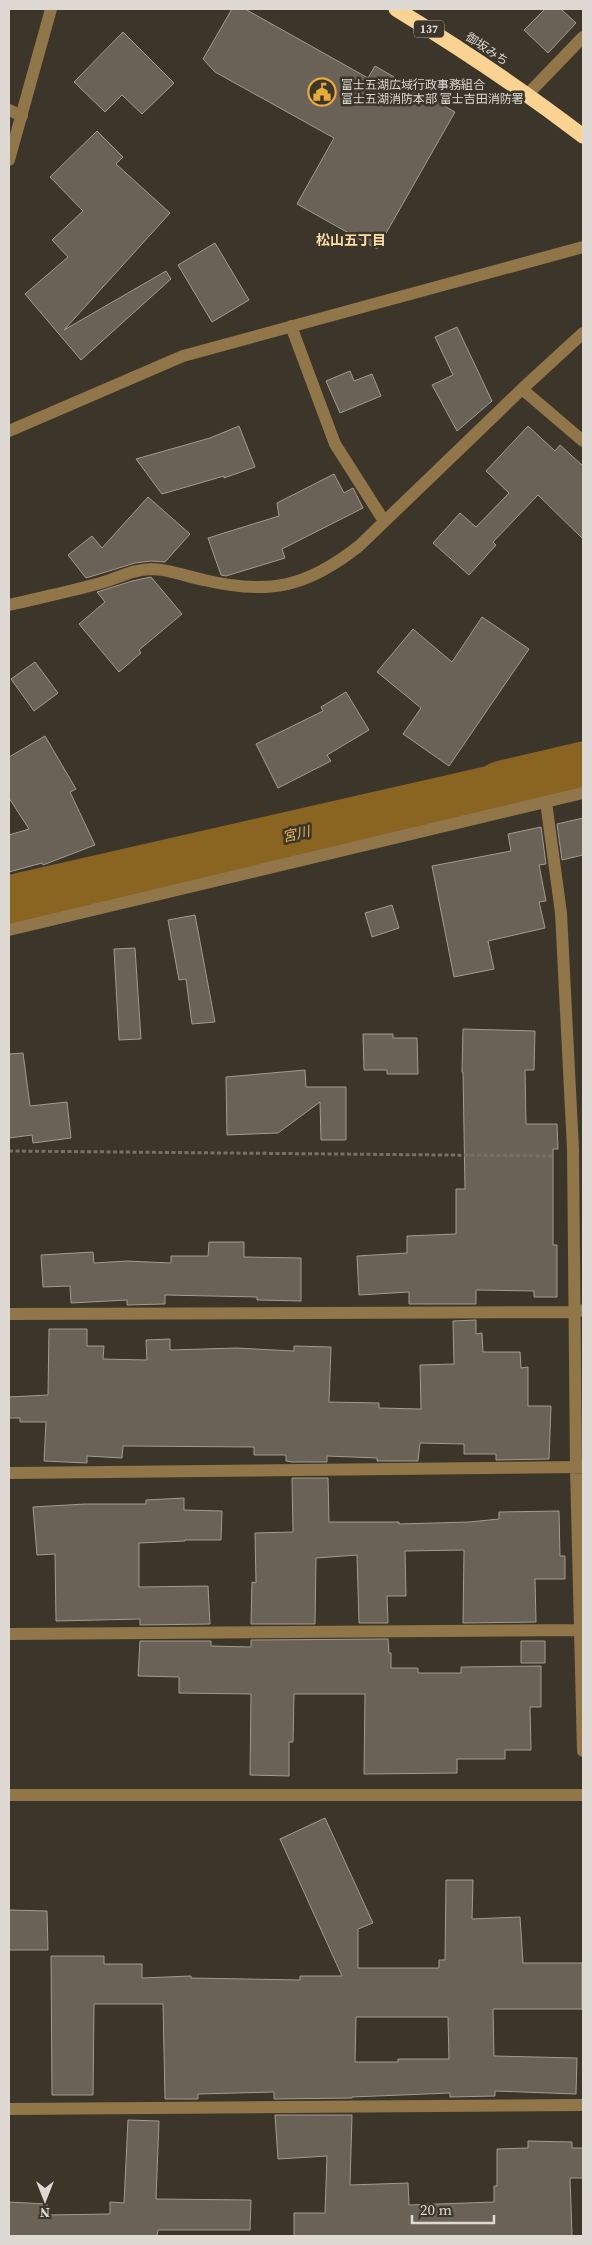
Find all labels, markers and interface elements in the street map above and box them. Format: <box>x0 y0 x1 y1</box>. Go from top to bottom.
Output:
road number: 137 <box>414 20 444 38</box>
street label: 御坂みち <box>463 29 511 69</box>
public building icon: 富士五湖広域行政事務組合 富士五湖消防本部 富士吉田消防署 <box>307 77 337 107</box>
place label: 富士五湖広域行政事務組合 富士五湖消防本部 富士吉田消防署 <box>341 77 524 107</box>
district label: 松山五丁目 <box>316 230 386 250</box>
water label: 宮川 <box>280 821 314 847</box>
north arrow <box>20 2175 70 2225</box>
scale bar <box>412 2192 494 2224</box>
text: 20 m <box>420 2199 452 2220</box>
text: N <box>40 2203 50 2223</box>

